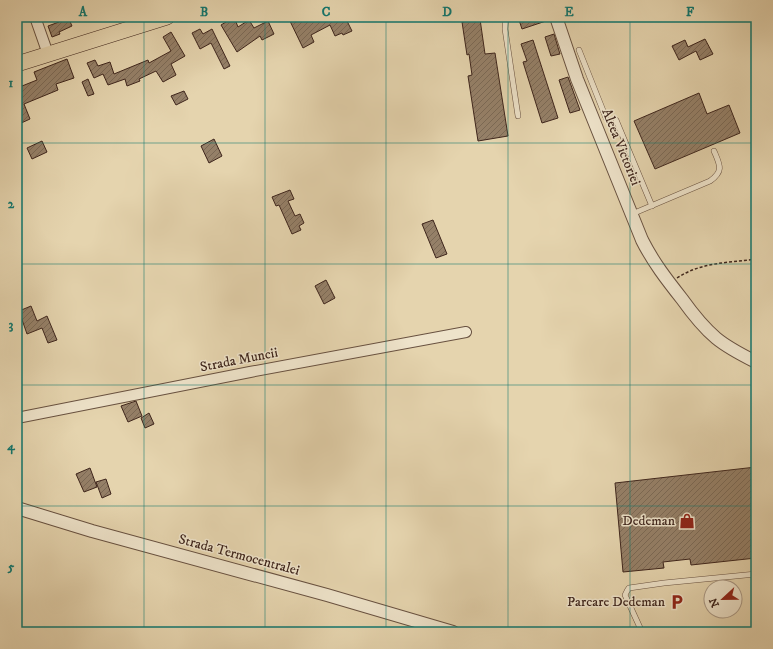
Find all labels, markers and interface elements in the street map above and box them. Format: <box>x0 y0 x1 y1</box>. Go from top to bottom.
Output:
text: A <box>78 4 88 20</box>
text: B <box>200 4 208 20</box>
text: C <box>322 4 331 20</box>
text: D <box>442 4 452 20</box>
text: E <box>564 4 574 20</box>
text: F <box>686 4 695 20</box>
text: 1 <box>9 75 14 91</box>
street label: Aleea Victoriei <box>597 106 645 189</box>
text: 2 <box>8 196 15 212</box>
text: 3 <box>9 317 14 333</box>
street label: Strada Muncii <box>199 344 280 376</box>
text: 4 <box>6 438 15 455</box>
place label: Dedeman <box>622 512 676 530</box>
shop icon: Dedeman <box>678 512 696 530</box>
street label: Strada Termocentralei <box>176 530 302 580</box>
text: 5 <box>7 559 15 575</box>
north arrow <box>703 579 743 619</box>
place label: Parcare Dedeman <box>567 593 666 611</box>
parking icon: Parcare Dedeman <box>668 593 686 611</box>
text: N <box>706 596 723 609</box>

